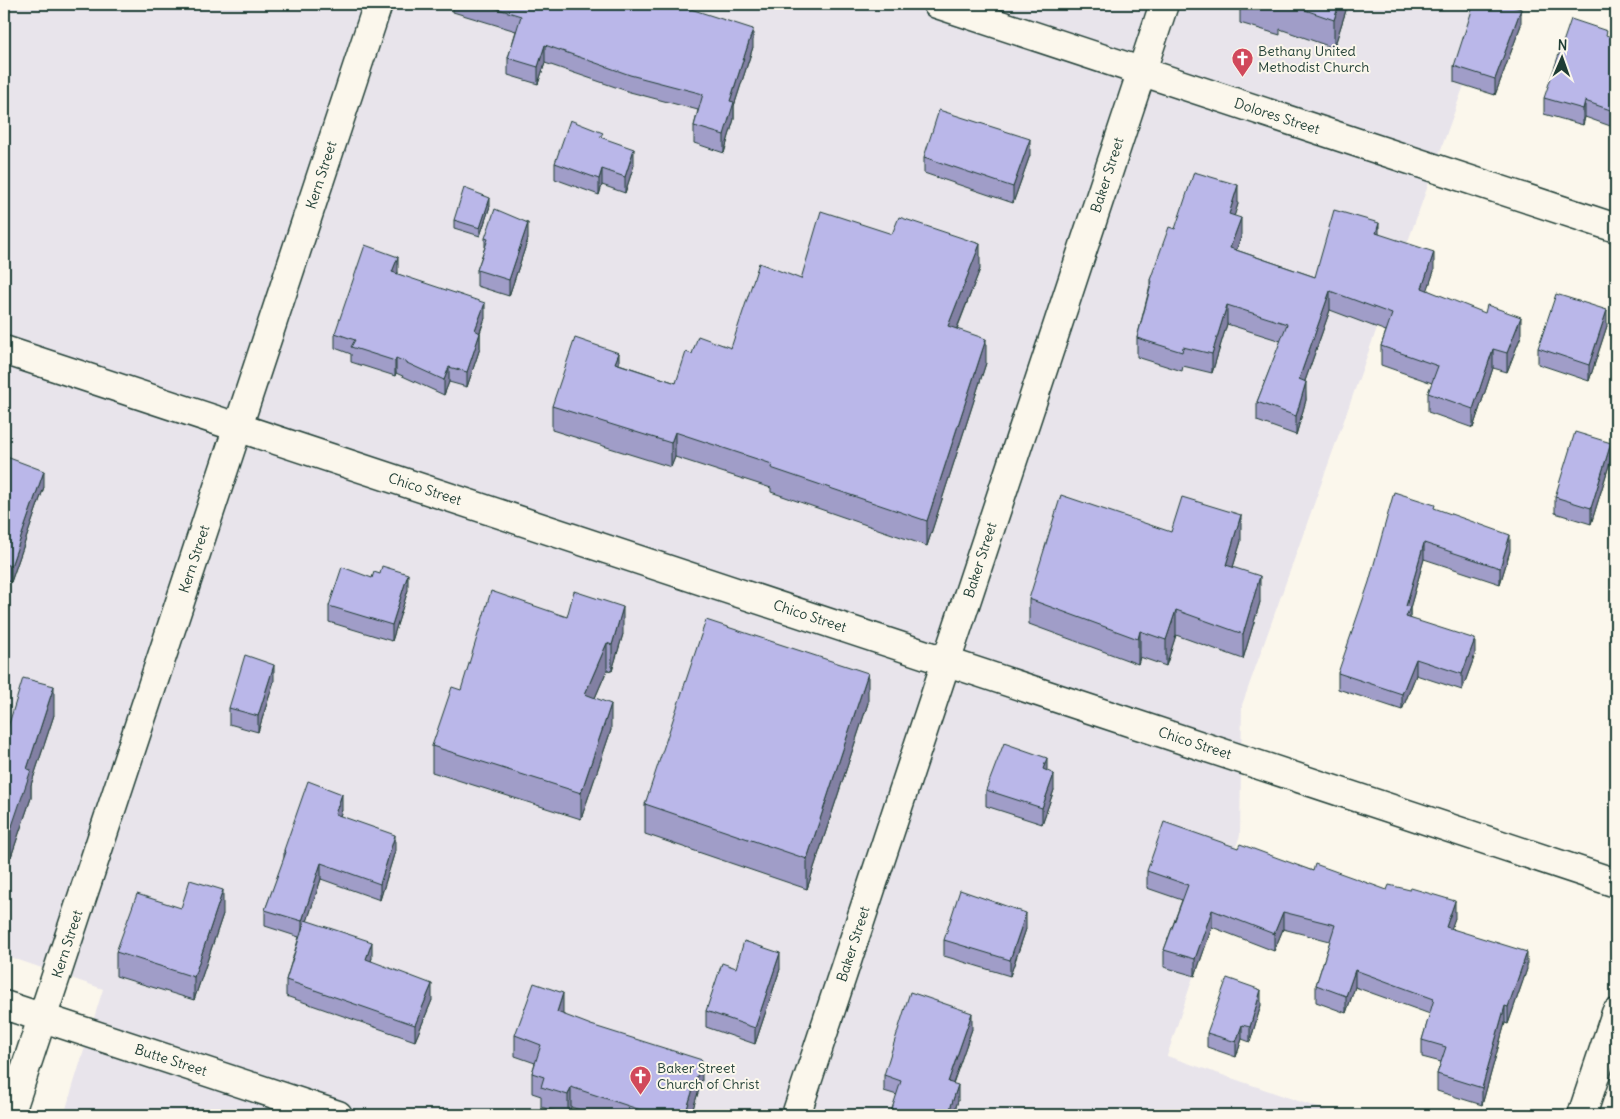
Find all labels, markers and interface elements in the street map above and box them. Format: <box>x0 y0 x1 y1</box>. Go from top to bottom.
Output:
north arrow <box>1538 32 1588 82</box>
text: N <box>1557 36 1568 54</box>
place label: Bethany United Methodist Church <box>1258 42 1369 76</box>
church icon: Bethany United Methodist Church <box>1230 47 1254 78</box>
street label: Dolores Street <box>1232 94 1322 138</box>
street label: Baker Street <box>1086 135 1128 215</box>
street label: Kern Street <box>302 138 341 211</box>
street label: Chico Street <box>386 469 464 509</box>
street label: Baker Street <box>959 520 1001 600</box>
street label: Kern Street <box>175 522 214 595</box>
street label: Chico Street <box>771 596 849 636</box>
street label: Chico Street <box>1156 723 1234 763</box>
street label: Baker Street <box>832 904 874 984</box>
street label: Kern Street <box>48 907 87 980</box>
street label: Butte Street <box>133 1040 210 1080</box>
place label: Baker Street Church of Christ <box>657 1059 760 1093</box>
church icon: Baker Street Church of Christ <box>629 1064 653 1095</box>

